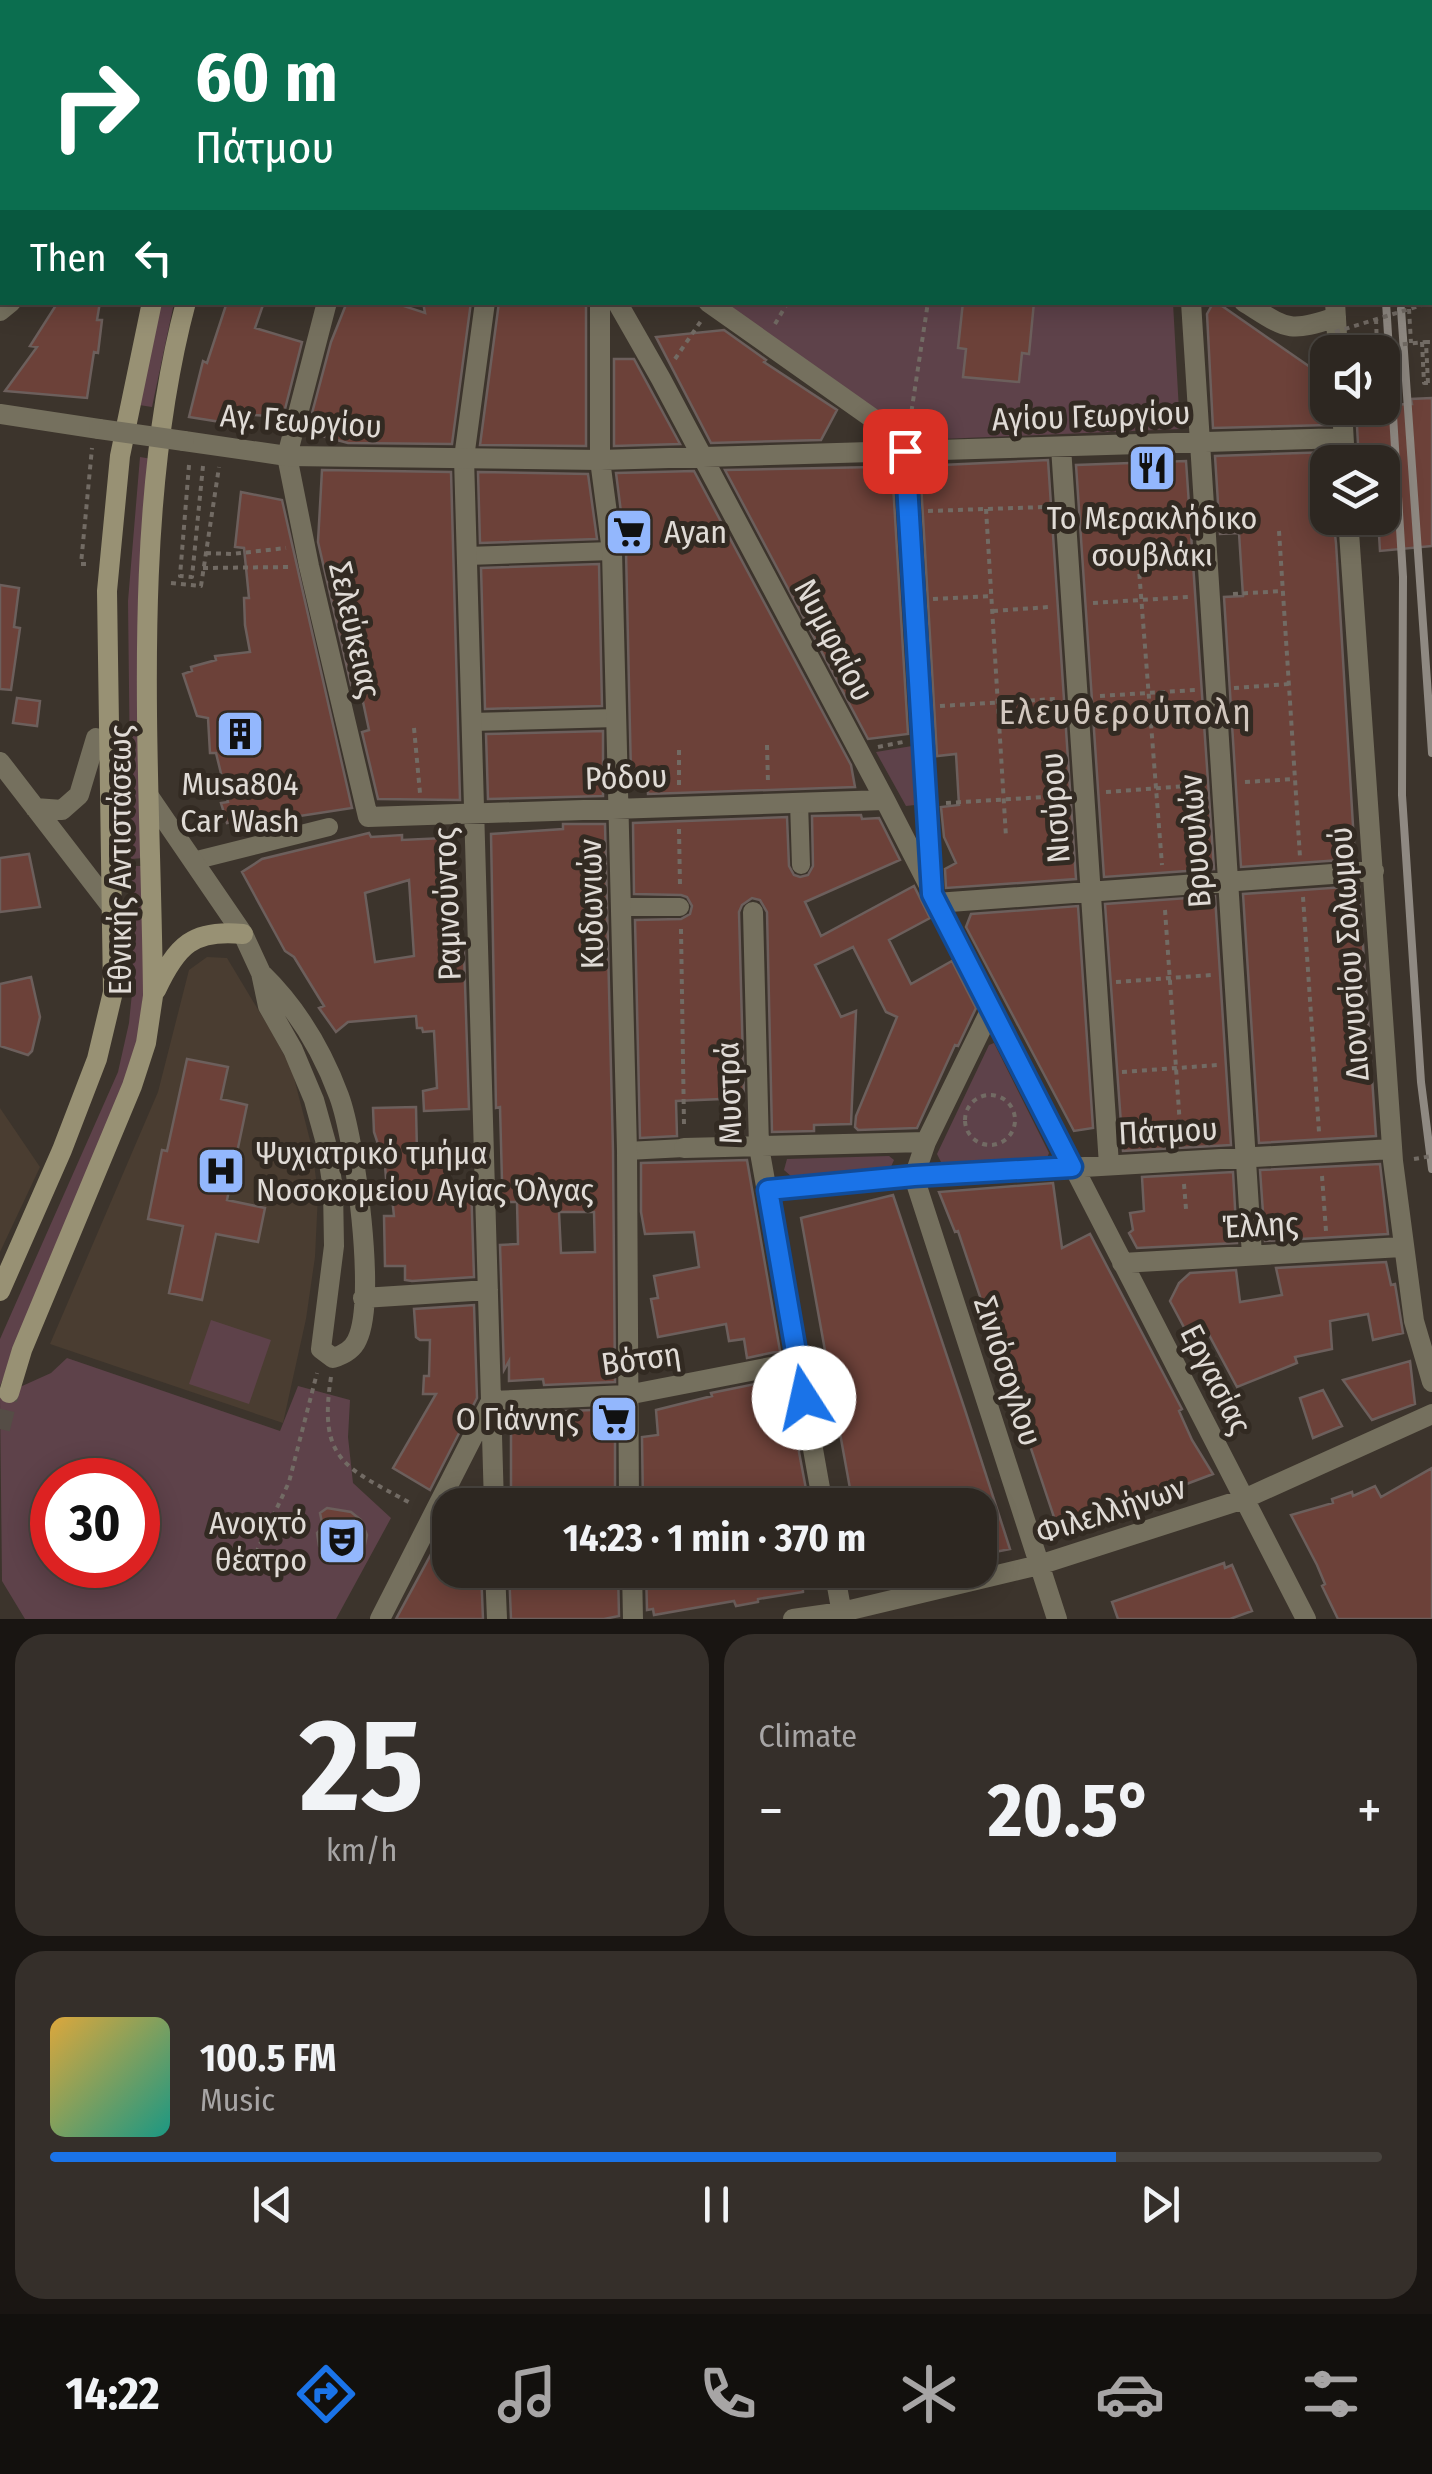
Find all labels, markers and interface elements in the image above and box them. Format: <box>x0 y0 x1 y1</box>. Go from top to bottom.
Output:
text: 60 m <box>195 36 338 120</box>
icon: right <box>30 40 160 170</box>
text: Πάτμου <box>195 121 334 175</box>
icon: left <box>126 230 181 285</box>
text: Then <box>30 235 106 281</box>
map controls <box>1310 335 1400 535</box>
button: sound <box>1310 335 1400 425</box>
street label: Αγίου Γεωργίου <box>991 394 1191 438</box>
street label: Αγ. Γεωργίου <box>219 396 383 446</box>
pin <box>863 409 948 494</box>
icon: arrive <box>878 424 933 479</box>
restaurant icon: Το Μερακλήδικο σουβλάκι <box>1126 442 1178 494</box>
button: layers <box>1310 445 1400 535</box>
place label: Το Μερακλήδικο σουβλάκι <box>1047 499 1257 574</box>
supermarket icon: Ayan <box>603 506 655 558</box>
place label: Ayan <box>664 513 727 551</box>
street label: Σελεύκειας <box>321 558 389 702</box>
street label: Νυμφαίου <box>786 573 882 707</box>
district label: Ελευθερούπολη <box>999 691 1253 733</box>
building icon: Musa804 Car Wash <box>214 708 266 760</box>
street label: Εθνικής Αντιστάσεως <box>101 724 139 995</box>
street label: Νισύρου <box>1032 751 1078 865</box>
street label: Ρόδου <box>584 757 668 797</box>
place label: Musa804 Car Wash <box>180 765 300 840</box>
street label: Βρυουλών <box>1171 773 1219 909</box>
street label: Ραμνούντος <box>425 826 469 981</box>
street label: Διονυσίου Σολωμού <box>1321 826 1377 1082</box>
street label: Κυδωνιών <box>571 839 611 969</box>
street label: Μυστρά <box>708 1041 750 1145</box>
street label: Πάτμου <box>1117 1109 1219 1153</box>
place label: Ψυχιατρικό τμήμα Νοσοκομείου Αγίας Όλγας <box>256 1134 594 1209</box>
hospital icon: Ψυχιατρικό τμήμα Νοσοκομείου Αγίας Όλγας <box>195 1145 247 1197</box>
street label: Έλλης <box>1221 1204 1300 1246</box>
street label: Σινιόσογλου <box>966 1291 1050 1451</box>
street label: Εργασίας <box>1172 1318 1260 1441</box>
street label: Βότση <box>599 1335 683 1383</box>
position arrow <box>752 1346 856 1450</box>
supermarket icon: Ο Γιάννης <box>588 1393 640 1445</box>
place label: Ο Γιάννης <box>456 1400 579 1438</box>
speed limit sign: 30 <box>30 1458 160 1588</box>
street label: Φιλελλήνων <box>1032 1468 1190 1552</box>
place label: Ανοιχτό θέατρο <box>209 1504 307 1579</box>
theatre icon: Ανοιχτό θέατρο <box>316 1515 368 1567</box>
text: 14:23 · 1 min · 370 m <box>563 1515 866 1561</box>
text: 25 <box>300 1688 424 1844</box>
text: Climate <box>759 1717 857 1755</box>
text: 20.5° <box>988 1766 1153 1856</box>
text: − <box>759 1778 783 1844</box>
text: + <box>1357 1778 1382 1844</box>
text: km/h <box>326 1831 397 1869</box>
text: 100.5 FM <box>200 2035 336 2081</box>
text: Music <box>200 2081 275 2119</box>
icon: previous <box>245 2177 300 2232</box>
icon: pause <box>689 2177 744 2232</box>
icon: next <box>1133 2177 1188 2232</box>
icon: directions <box>291 2359 361 2429</box>
icon: music <box>492 2359 562 2429</box>
icon: phone <box>693 2359 763 2429</box>
icon: climate <box>894 2359 964 2429</box>
icon: car <box>1095 2359 1165 2429</box>
icon: filters <box>1296 2359 1366 2429</box>
text: 14:22 <box>66 2367 160 2421</box>

